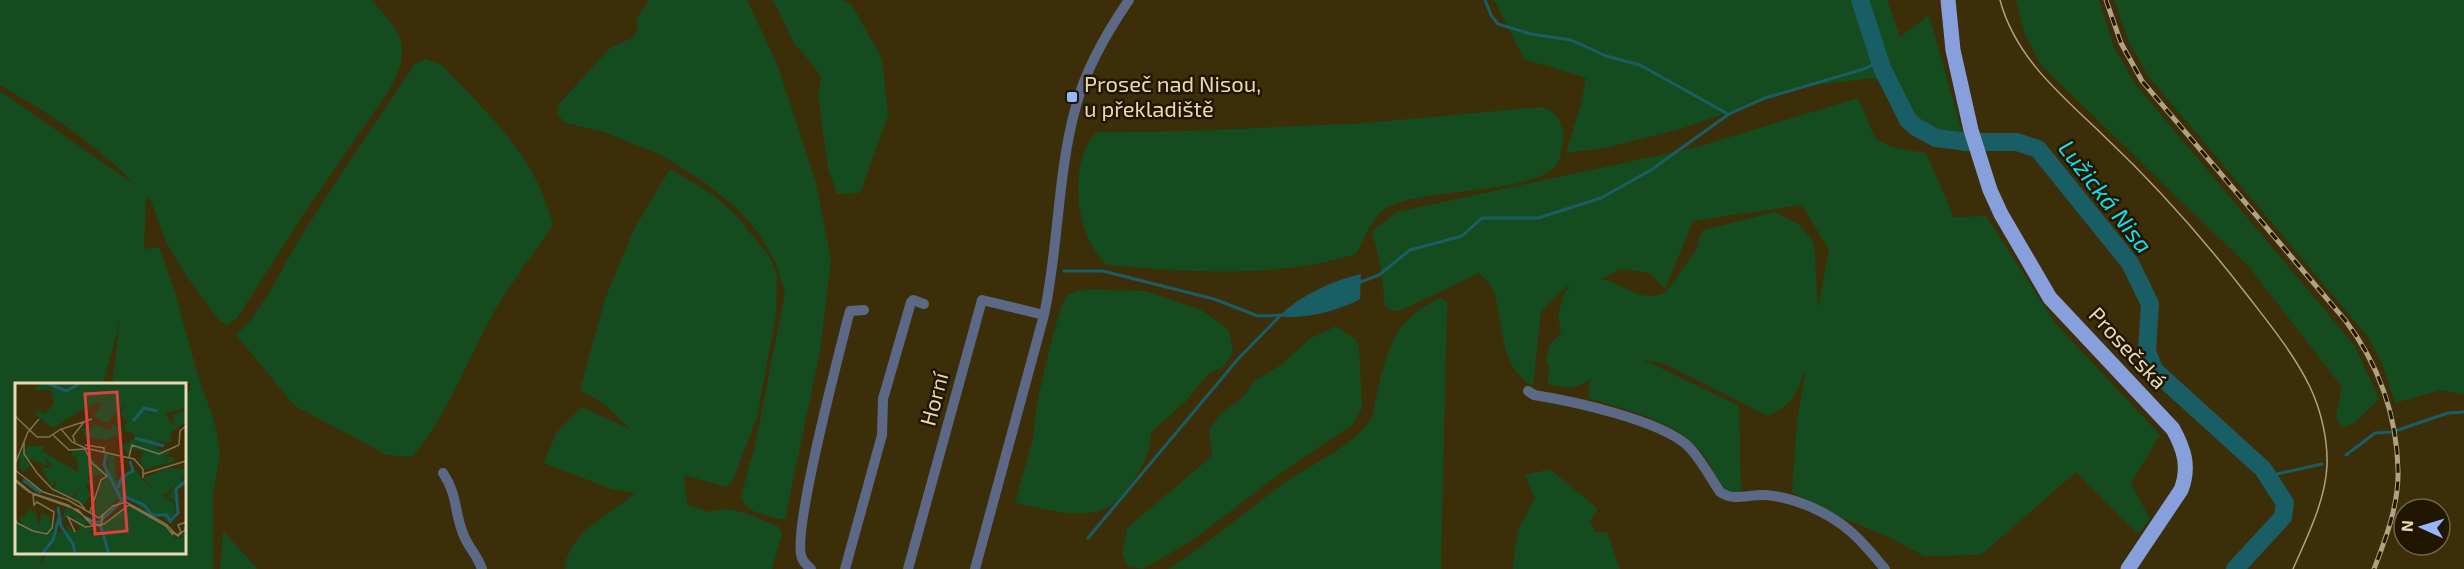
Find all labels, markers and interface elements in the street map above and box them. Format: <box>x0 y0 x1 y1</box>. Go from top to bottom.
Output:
place label: Proseč nad Nisou, u překladiště <box>1084 70 1261 121</box>
marker: Proseč nad Nisou, u překladiště <box>1065 90 1079 104</box>
water label: Lužická Nisa <box>2053 134 2159 258</box>
street label: Prosečská <box>2084 301 2173 394</box>
street label: Horní <box>913 368 953 428</box>
inset map <box>15 383 186 554</box>
north arrow <box>2392 497 2452 557</box>
text: N <box>2397 519 2416 532</box>

